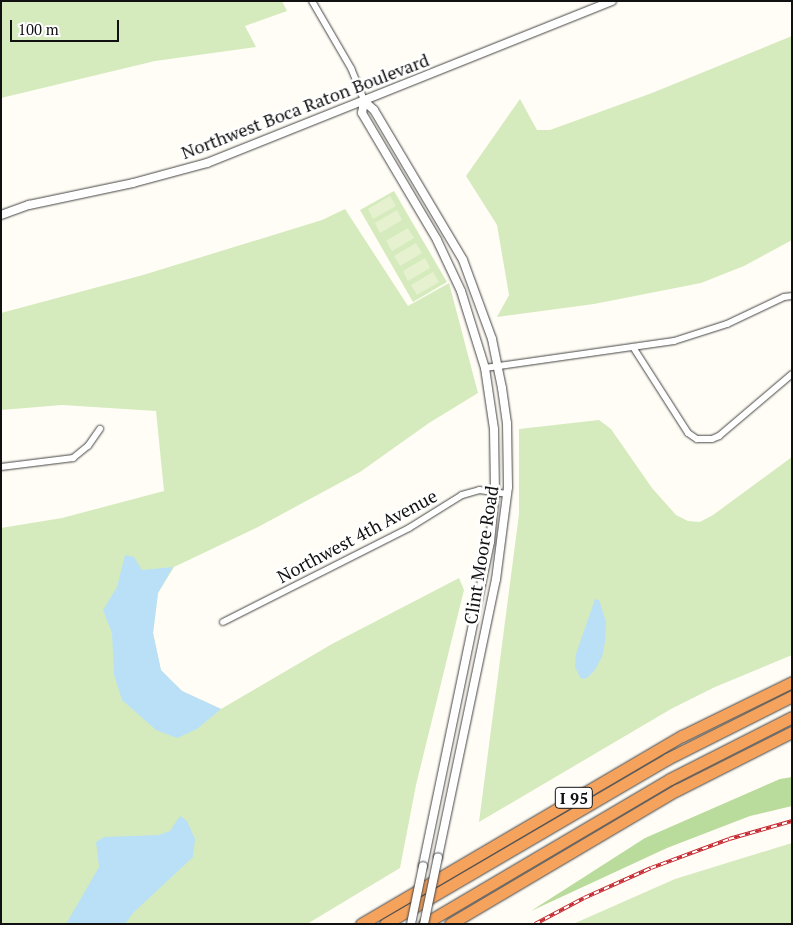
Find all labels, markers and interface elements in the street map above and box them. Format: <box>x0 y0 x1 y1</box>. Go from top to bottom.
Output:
scale bar <box>12 10 121 42</box>
text: 100 m <box>18 19 59 39</box>
street label: Northwest Boca Raton Boulevard <box>178 49 432 163</box>
street label: Clint Moore Road <box>459 484 503 626</box>
street label: Northwest 4th Avenue <box>273 485 441 587</box>
road number: I 95 <box>554 784 594 811</box>

